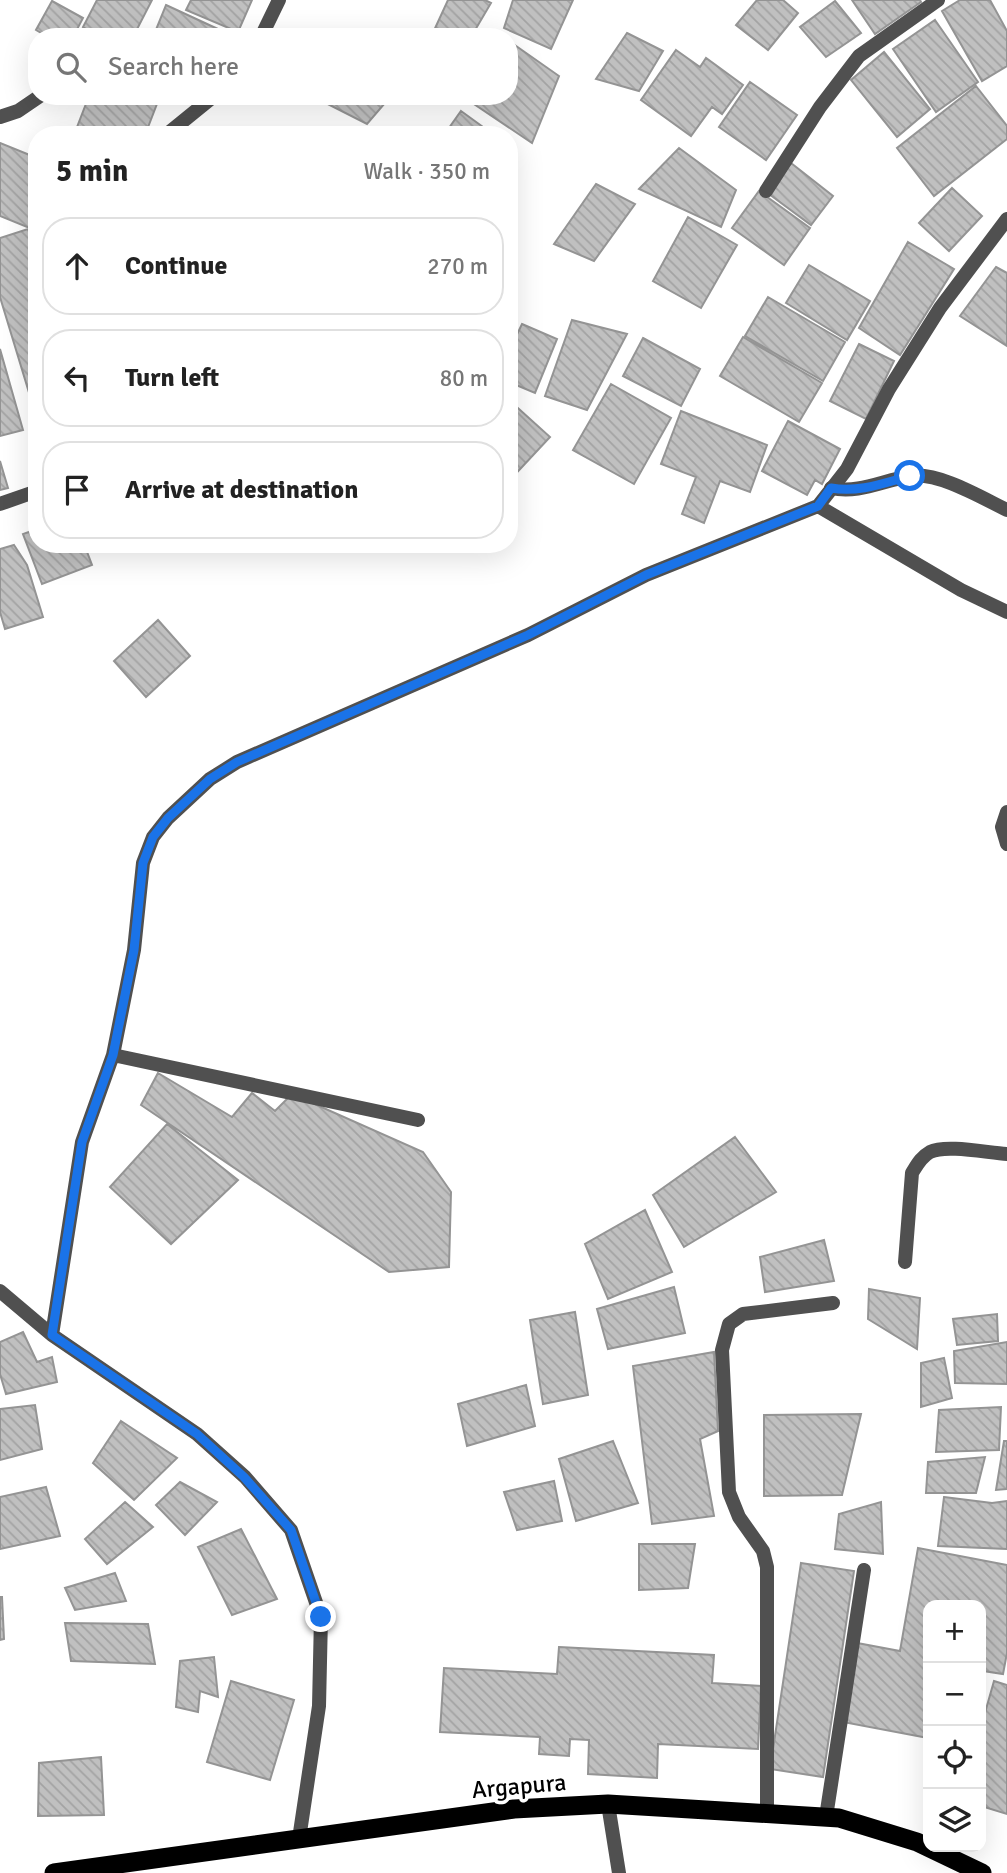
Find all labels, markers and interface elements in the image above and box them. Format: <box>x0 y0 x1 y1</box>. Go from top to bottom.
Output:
search box <box>28 28 518 105</box>
icon: search <box>52 48 90 86</box>
text: Search here <box>108 51 239 83</box>
text: 5 min <box>56 153 128 190</box>
text: Walk · 350 m <box>364 157 490 186</box>
icon: ahead <box>58 247 96 285</box>
text: Continue <box>125 250 227 282</box>
text: 270 m <box>427 252 488 281</box>
icon: left <box>58 359 96 397</box>
text: Turn left <box>125 362 219 394</box>
text: 80 m <box>440 364 488 393</box>
route start <box>894 460 925 491</box>
icon: arrive <box>58 471 96 509</box>
text: Arrive at destination <box>125 474 358 506</box>
map controls <box>923 1600 986 1852</box>
button: + <box>923 1600 986 1663</box>
route end <box>305 1601 336 1632</box>
button: − <box>923 1663 986 1726</box>
button: locate <box>923 1726 986 1789</box>
street label: Argapura <box>470 1767 568 1805</box>
button: layers <box>923 1789 986 1852</box>

